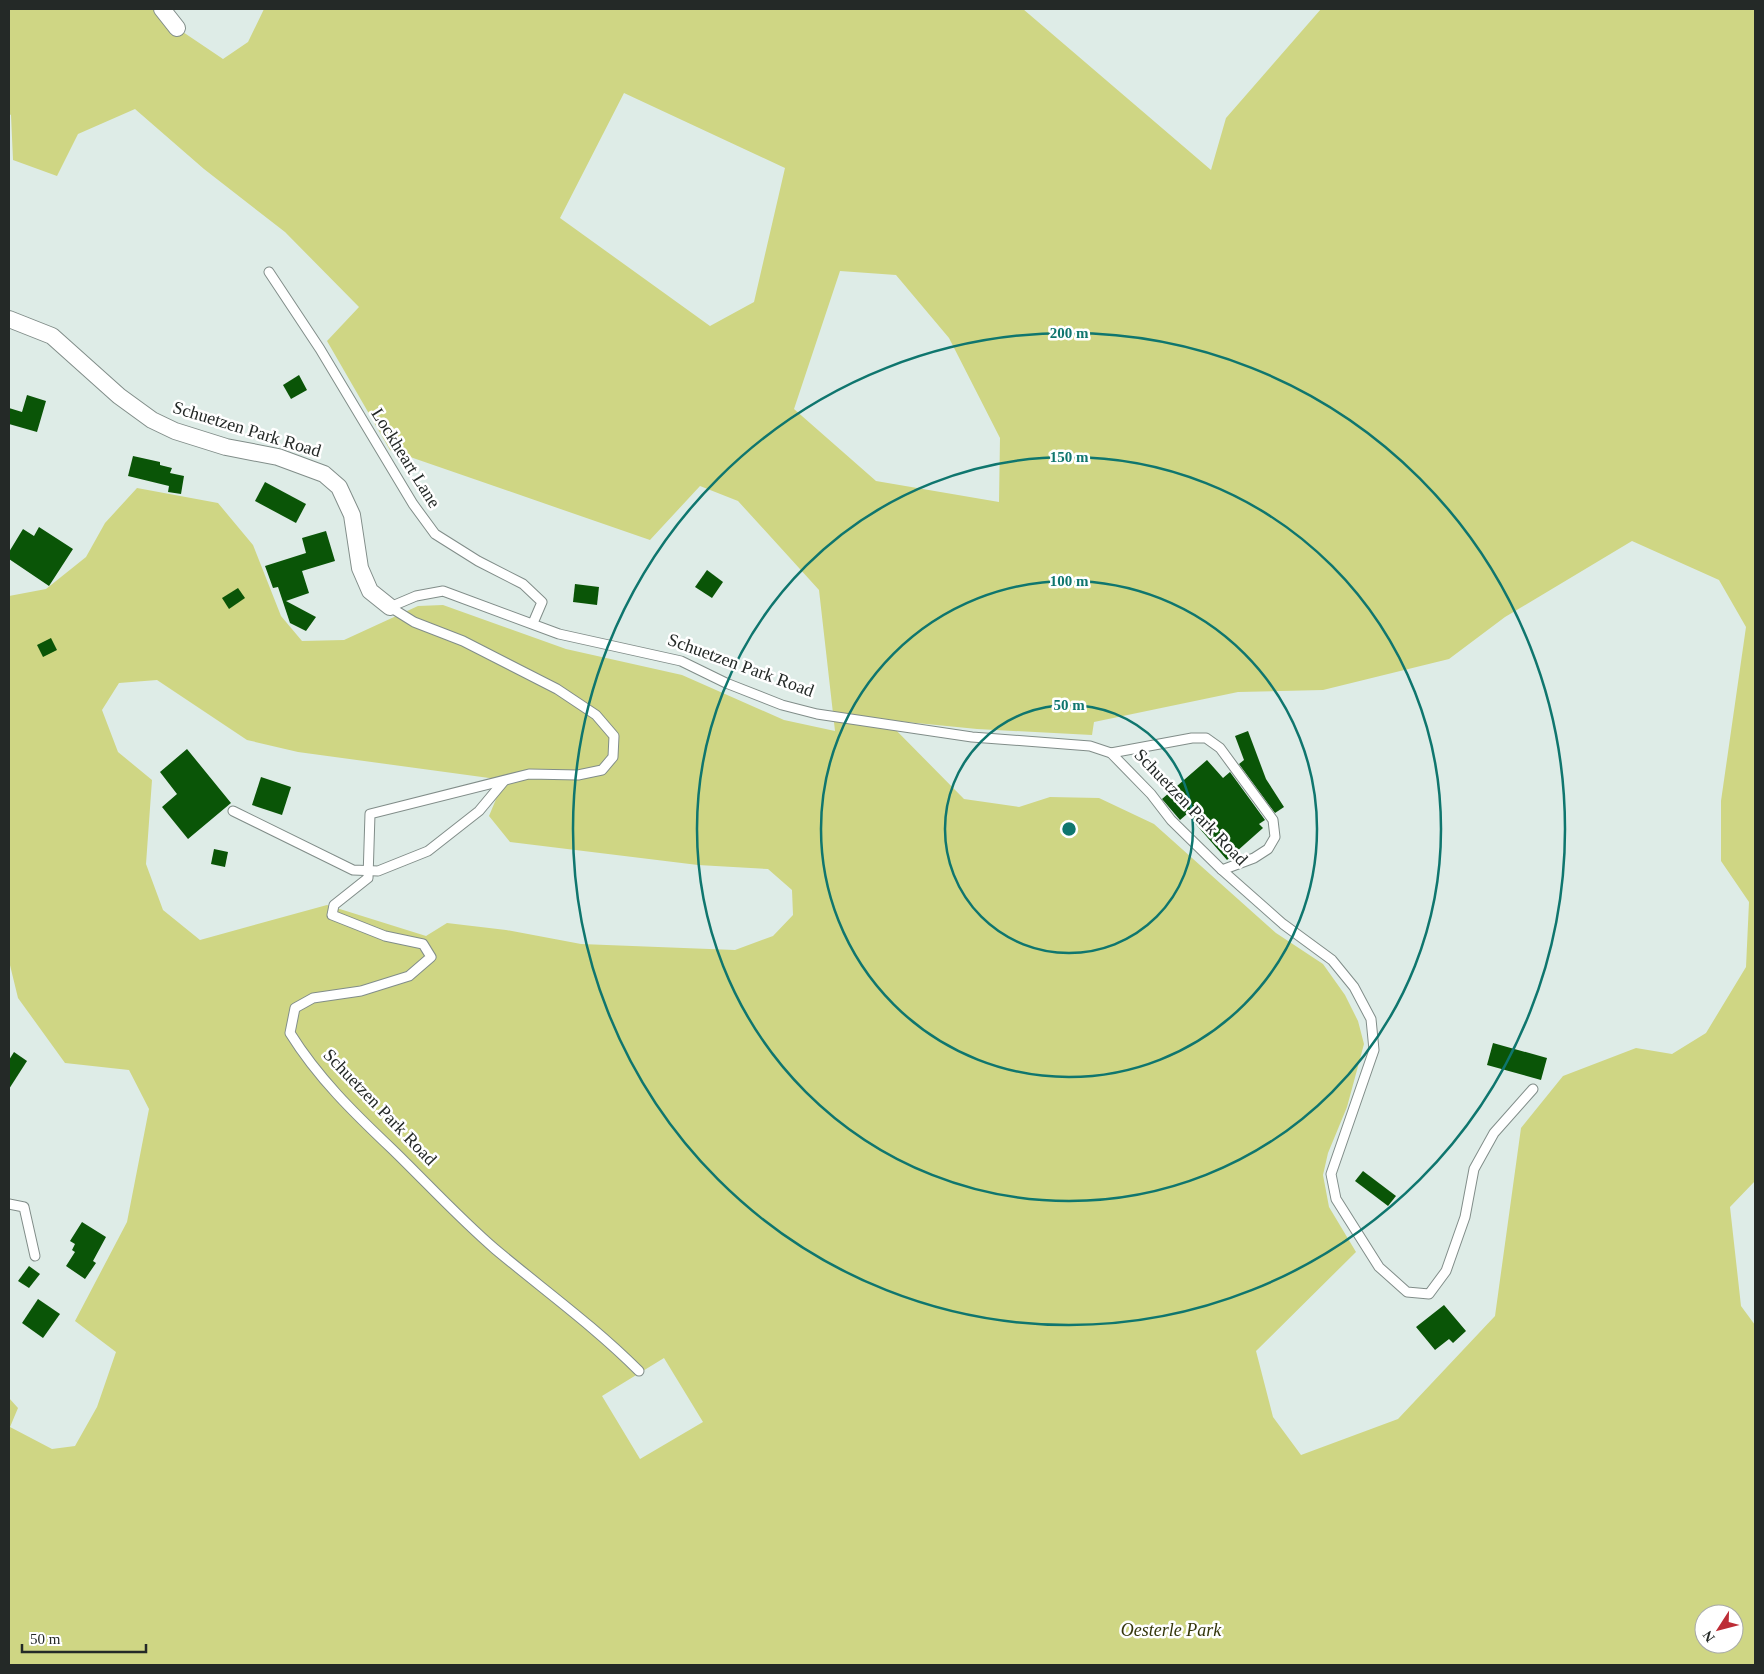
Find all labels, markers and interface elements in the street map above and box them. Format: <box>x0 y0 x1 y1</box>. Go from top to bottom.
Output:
text: 200 m <box>1050 325 1089 341</box>
street label: Schuetzen Park Road <box>170 397 324 461</box>
street label: Lockheart Lane <box>367 405 445 511</box>
text: 150 m <box>1050 449 1089 465</box>
text: 100 m <box>1050 573 1089 589</box>
street label: Schuetzen Park Road <box>665 629 817 701</box>
text: 50 m <box>1053 697 1085 713</box>
street label: Schuetzen Park Road <box>1130 745 1252 869</box>
centre of rings <box>1060 820 1078 838</box>
street label: Schuetzen Park Road <box>319 1045 441 1169</box>
north arrow <box>1694 1604 1744 1654</box>
park label: Oesterle Park <box>1121 1620 1222 1640</box>
scale bar <box>22 1622 146 1654</box>
text: N <box>1700 1628 1718 1645</box>
text: 50 m <box>30 1631 61 1647</box>

